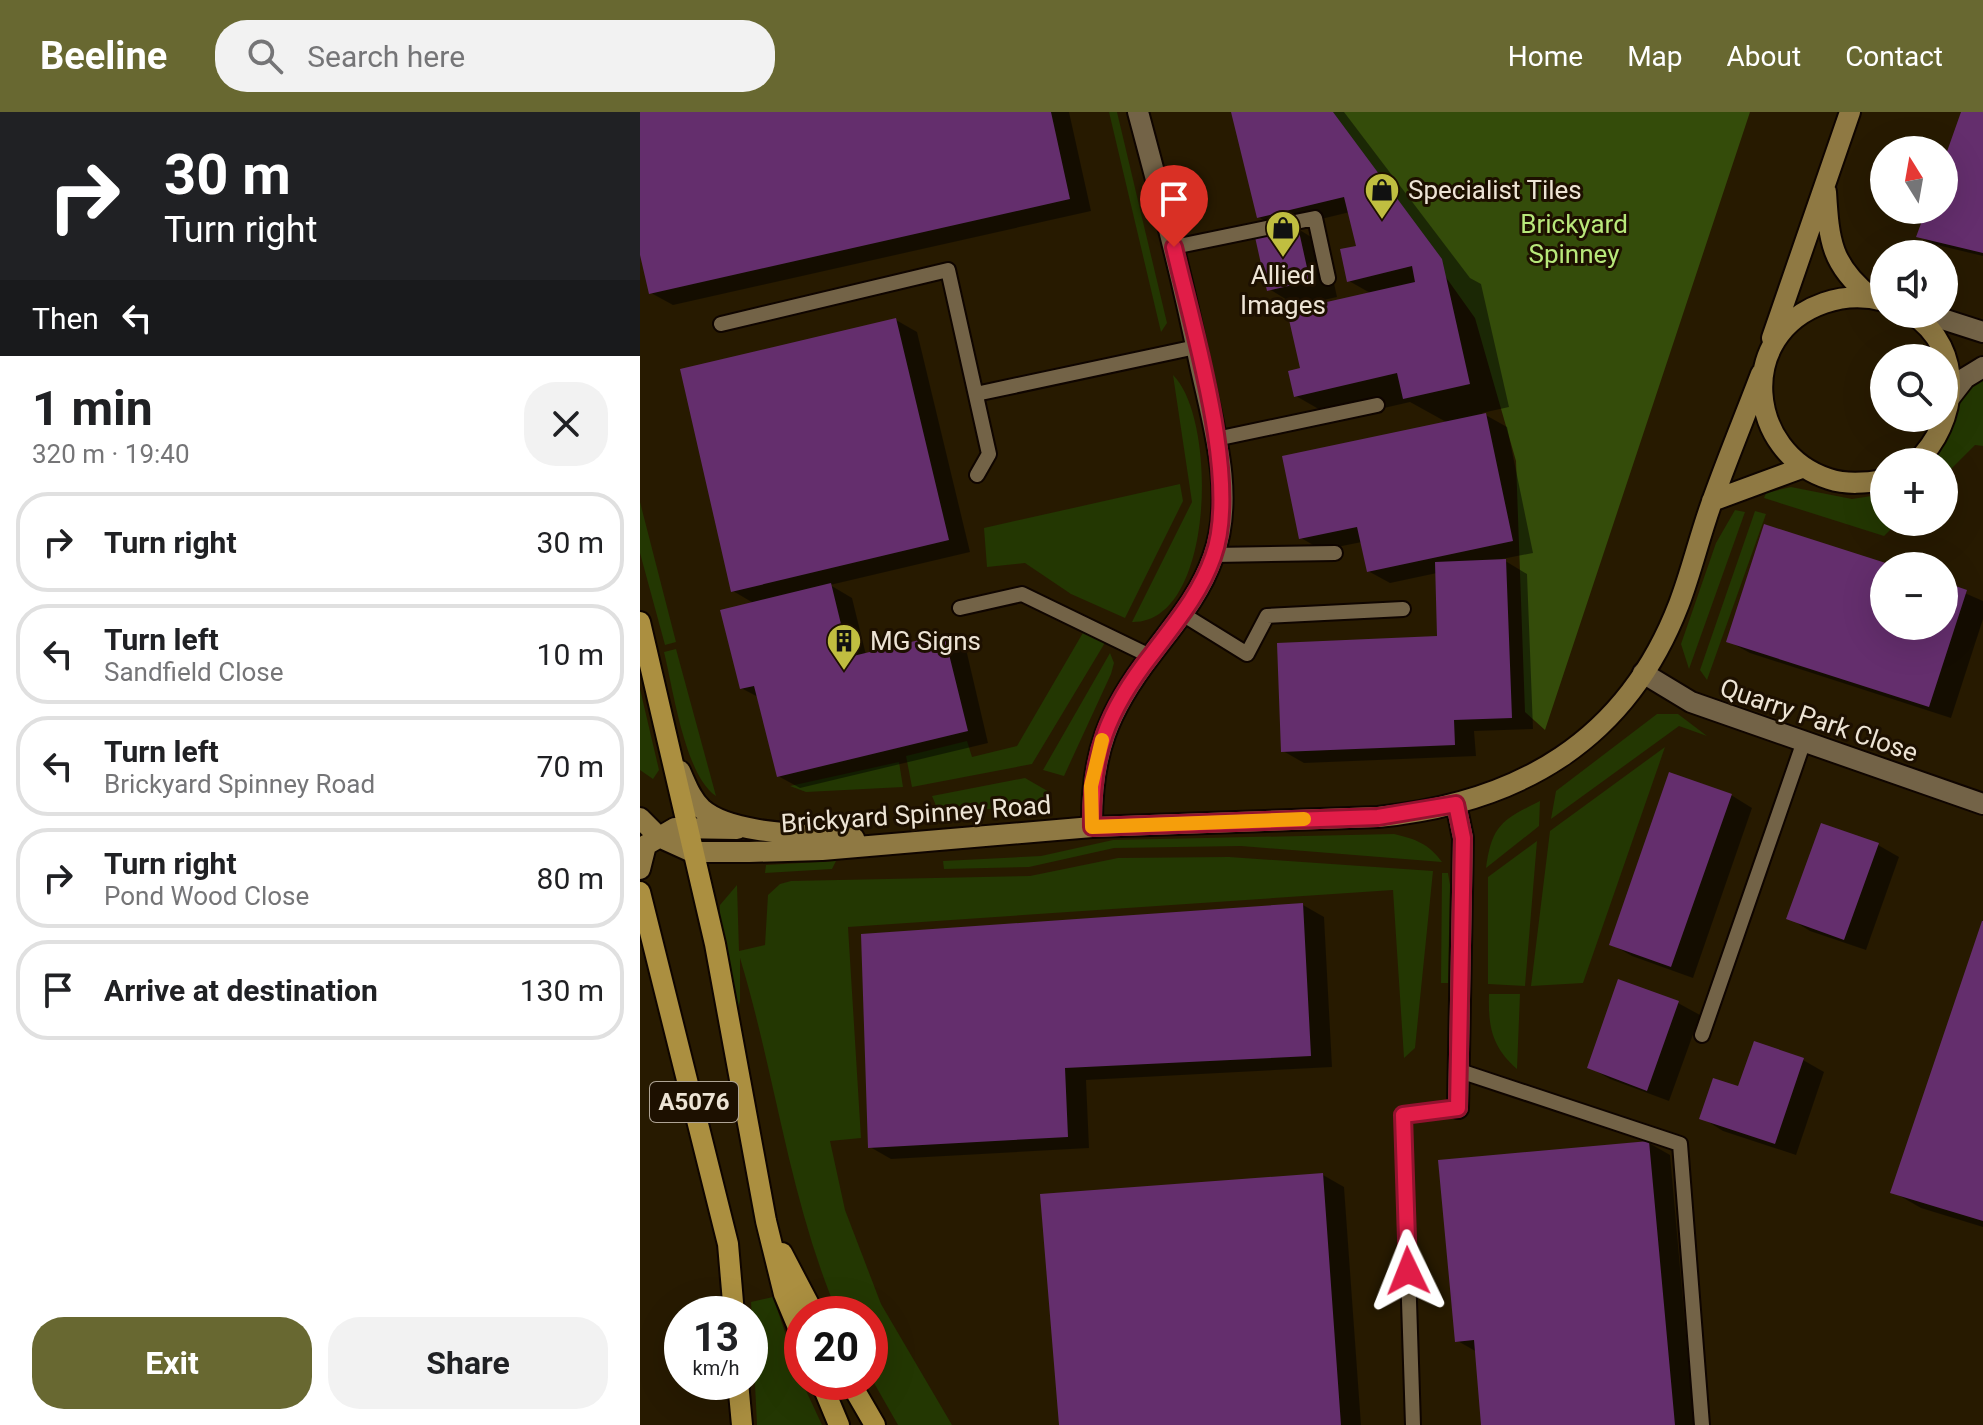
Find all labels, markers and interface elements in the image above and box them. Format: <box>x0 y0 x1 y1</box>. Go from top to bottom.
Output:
search box <box>215 20 775 92</box>
text: Beeline <box>40 34 167 78</box>
icon: search <box>243 34 287 78</box>
text: Search here <box>307 39 465 74</box>
text: Home <box>1508 40 1583 73</box>
text: Map <box>1627 40 1683 73</box>
text: About <box>1727 40 1801 73</box>
text: Contact <box>1845 40 1943 73</box>
north arrow <box>1870 136 1958 224</box>
map controls <box>1870 136 1958 640</box>
text: 30 m <box>164 142 291 208</box>
icon: right <box>32 144 136 248</box>
pin <box>1140 165 1208 247</box>
shop icon: Specialist Tiles <box>1363 171 1401 221</box>
place label: Specialist Tiles <box>1408 175 1582 205</box>
icon: arrive <box>1152 177 1196 221</box>
text: Turn right <box>164 209 317 251</box>
shop icon: Allied Images <box>1264 209 1302 259</box>
park label: Brickyard Spinney <box>1520 209 1628 269</box>
button: sound <box>1870 240 1958 328</box>
place label: Allied Images <box>1240 260 1326 320</box>
icon: left <box>115 296 159 340</box>
text: Then <box>32 301 99 336</box>
button: search <box>1870 344 1958 432</box>
text: 1 min <box>32 380 153 437</box>
button: close <box>524 382 608 466</box>
text: 320 m · 19:40 <box>32 439 190 469</box>
button: + <box>1870 448 1958 536</box>
icon: right <box>36 520 80 564</box>
text: Turn right <box>104 525 237 560</box>
text: 30 m <box>537 525 604 560</box>
button: − <box>1870 552 1958 640</box>
text: Turn left <box>104 622 219 657</box>
building icon: MG Signs <box>825 622 863 672</box>
place label: MG Signs <box>870 626 981 656</box>
icon: left <box>36 632 80 676</box>
text: 10 m <box>537 637 604 672</box>
text: Sandfield Close <box>104 657 284 687</box>
street label: Quarry Park Close <box>1716 672 1922 768</box>
text: Turn left <box>104 734 219 769</box>
icon: left <box>36 744 80 788</box>
text: 70 m <box>537 749 604 784</box>
text: Brickyard Spinney Road <box>104 769 375 799</box>
street label: Brickyard Spinney Road <box>780 790 1052 838</box>
text: Turn right <box>104 846 237 881</box>
icon: right <box>36 856 80 900</box>
text: 80 m <box>537 861 604 896</box>
text: Pond Wood Close <box>104 881 309 911</box>
icon: arrive <box>36 968 80 1012</box>
text: Arrive at destination <box>104 973 378 1008</box>
text: 130 m <box>520 973 604 1008</box>
road number: A5076 <box>650 1082 738 1122</box>
position arrow <box>1366 1229 1450 1313</box>
speed limit sign: 20 <box>784 1296 888 1400</box>
text: 13 <box>693 1314 739 1361</box>
button: Exit <box>32 1317 312 1409</box>
button: Share <box>328 1317 608 1409</box>
text: km/h <box>693 1356 739 1380</box>

